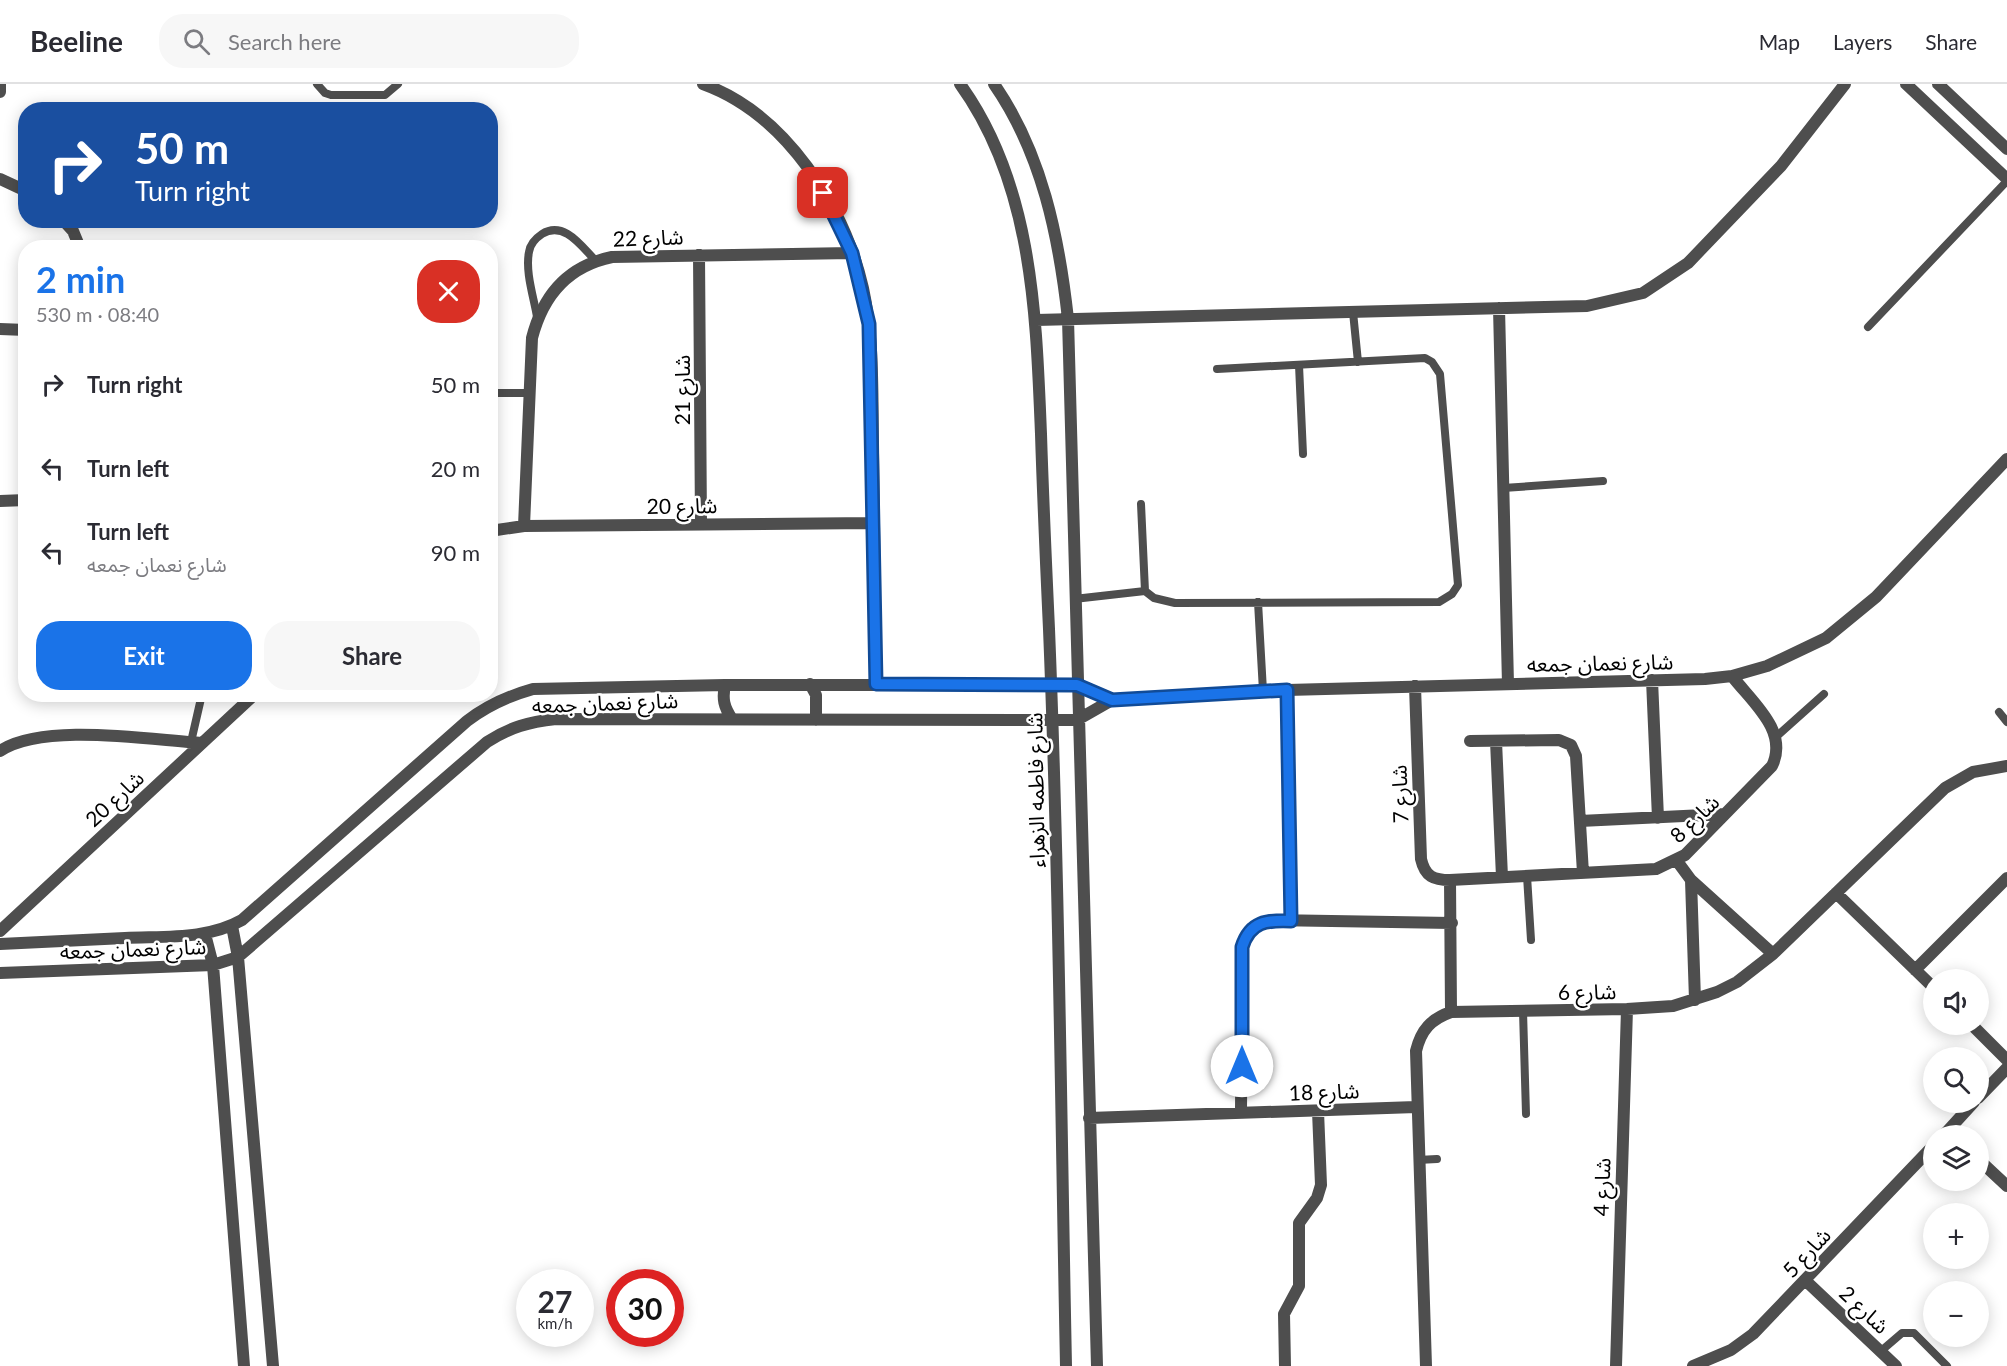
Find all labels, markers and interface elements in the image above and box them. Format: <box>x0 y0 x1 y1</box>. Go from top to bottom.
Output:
search box <box>159 14 579 68</box>
text: Beeline <box>30 24 123 58</box>
icon: search <box>180 25 213 58</box>
text: Search here <box>228 28 341 55</box>
text: Map <box>1759 29 1800 54</box>
text: Layers <box>1833 29 1892 54</box>
text: Share <box>1925 29 1977 54</box>
text: 50 m <box>135 123 229 173</box>
icon: right <box>36 126 114 204</box>
pin <box>797 167 848 218</box>
text: Turn right <box>135 174 250 207</box>
icon: arrive <box>806 176 839 209</box>
street label: شارع 22 <box>612 223 684 255</box>
text: 2 min <box>36 257 125 301</box>
button: close <box>417 260 480 323</box>
text: 530 m · 08:40 <box>36 302 159 326</box>
street label: شارع 21 <box>669 355 698 425</box>
icon: right <box>36 368 69 401</box>
text: Turn right <box>87 371 182 398</box>
text: 50 m <box>431 371 480 398</box>
icon: left <box>36 452 69 485</box>
text: Turn left <box>87 455 169 482</box>
text: 20 m <box>431 455 480 482</box>
street label: شارع 20 <box>646 492 718 522</box>
text: Turn left <box>87 518 169 545</box>
icon: left <box>36 536 69 569</box>
text: 90 m <box>431 539 480 566</box>
text: شارع نعمان جمعه <box>87 552 227 576</box>
button: Exit <box>36 621 252 690</box>
button: Share <box>264 621 480 690</box>
street label: شارع نعمان جمعه <box>1527 648 1674 680</box>
street label: شارع نعمان جمعه <box>531 687 679 721</box>
street label: شارع فاطمه الزهراء <box>1021 712 1053 868</box>
street label: شارع 7 <box>1385 764 1417 824</box>
street label: شارع 20 <box>80 765 151 834</box>
street label: شارع 8 <box>1664 789 1727 850</box>
street label: شارع نعمان جمعه <box>59 933 207 967</box>
map controls <box>1923 969 1989 1347</box>
button: sound <box>1923 969 1989 1035</box>
street label: شارع 6 <box>1558 978 1617 1008</box>
position arrow <box>1210 1034 1274 1098</box>
button: search <box>1923 1047 1989 1113</box>
street label: شارع 18 <box>1288 1077 1360 1109</box>
button: layers <box>1923 1125 1989 1191</box>
street label: شارع 4 <box>1587 1157 1619 1217</box>
button: + <box>1923 1203 1989 1269</box>
street label: شارع 5 <box>1777 1222 1838 1285</box>
speed limit sign: 30 <box>606 1269 684 1347</box>
street label: شارع 2 <box>1832 1280 1895 1341</box>
button: − <box>1923 1281 1989 1347</box>
text: 27 <box>538 1283 572 1319</box>
text: km/h <box>537 1314 573 1332</box>

